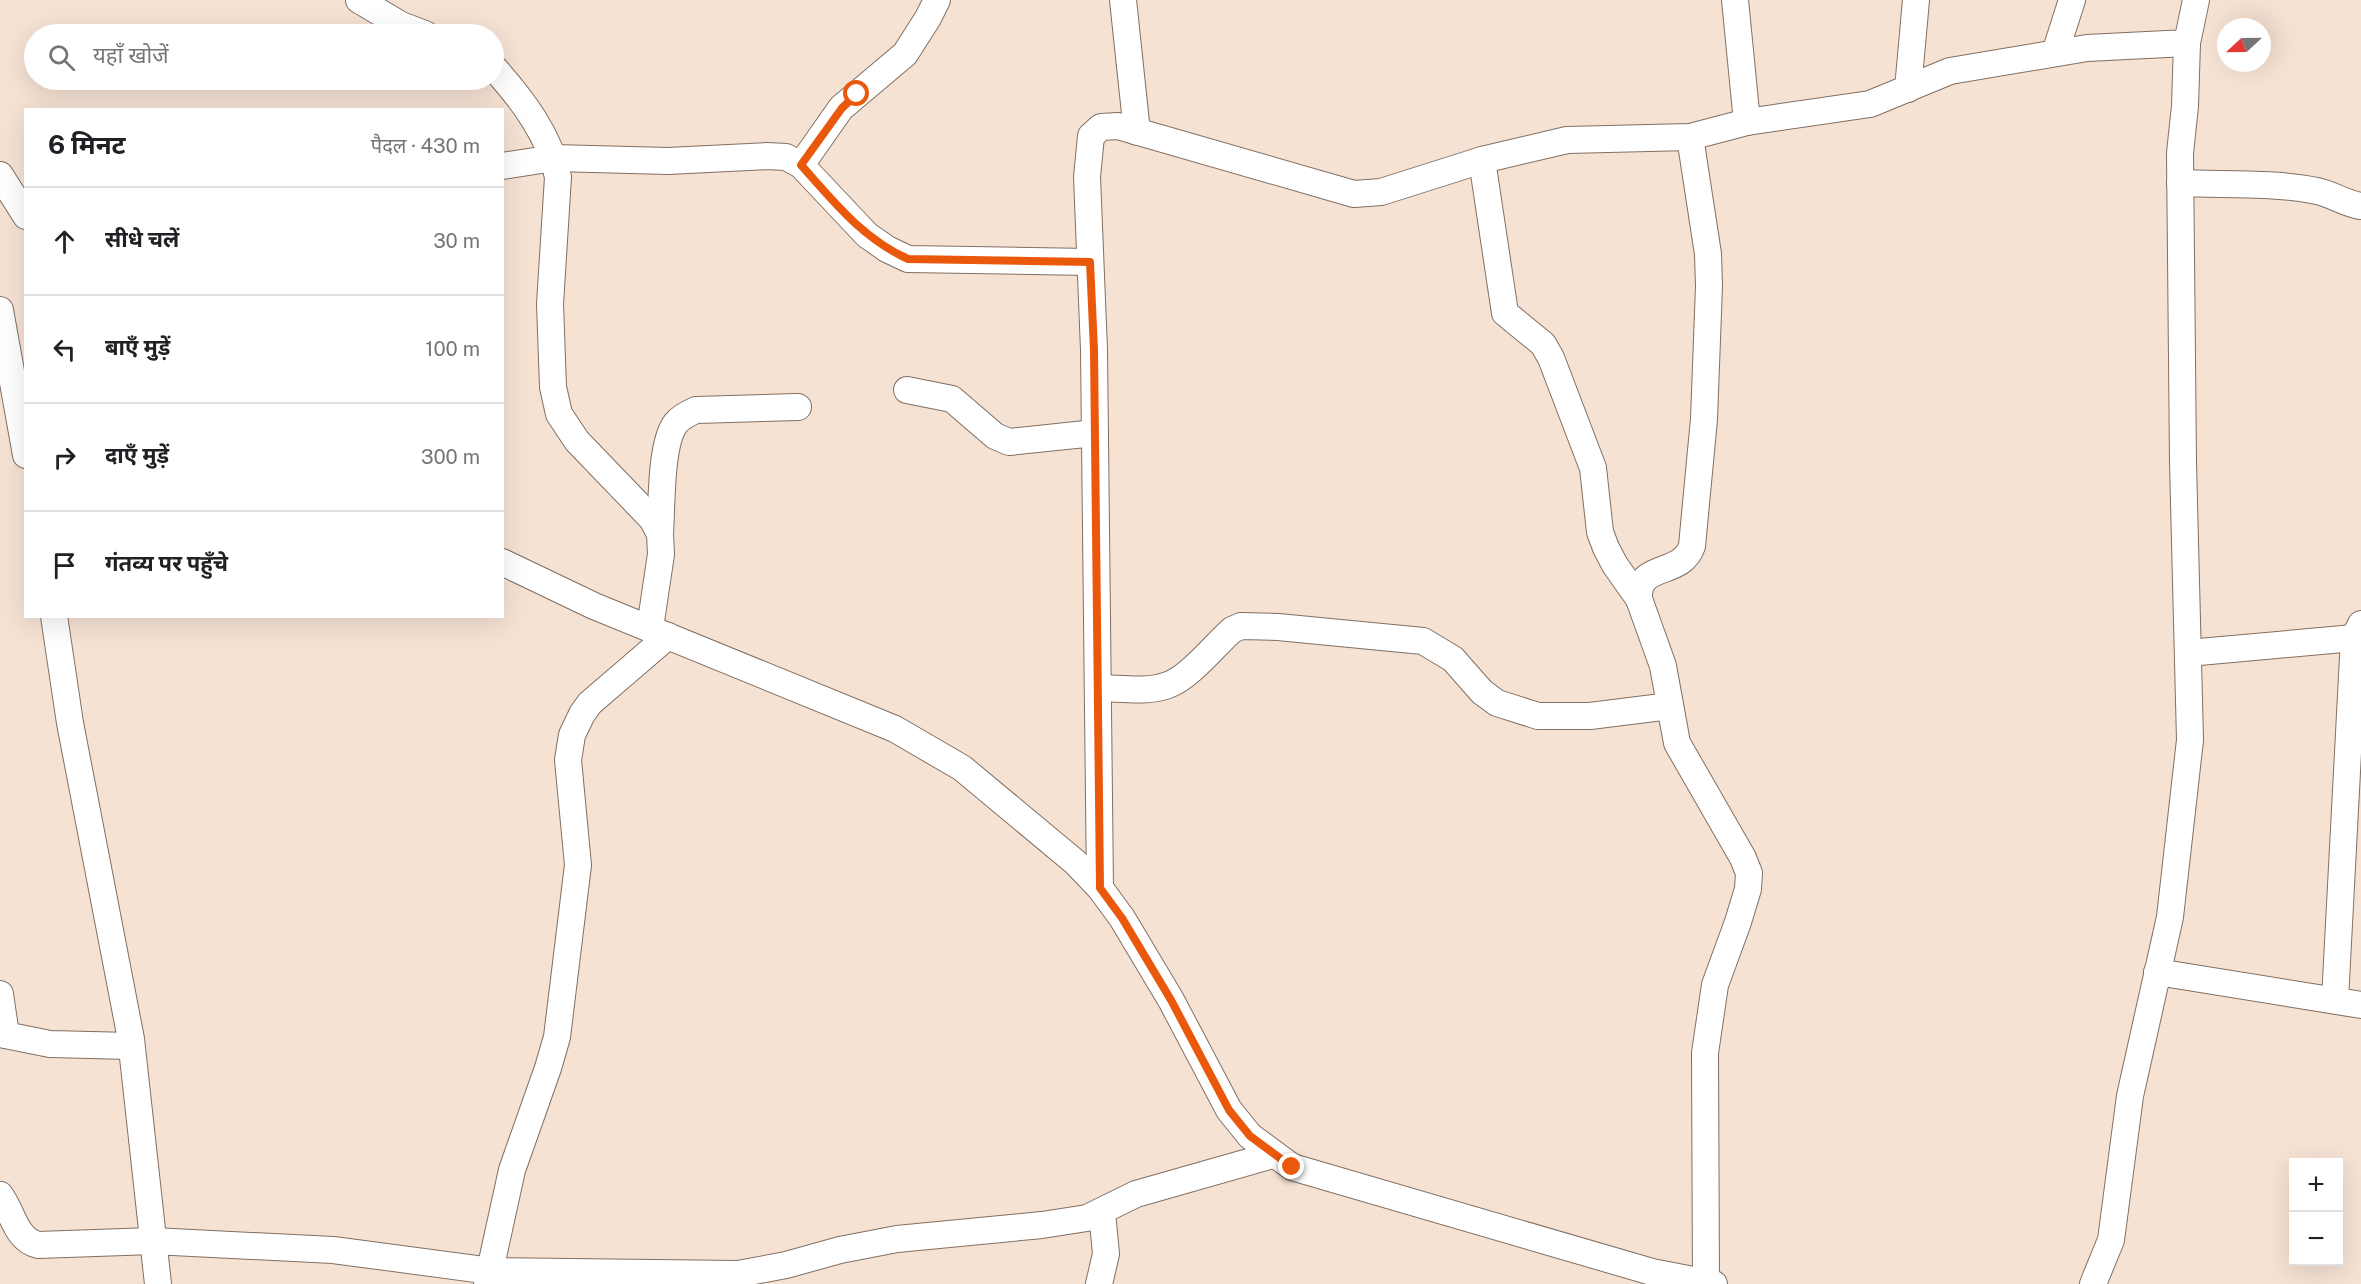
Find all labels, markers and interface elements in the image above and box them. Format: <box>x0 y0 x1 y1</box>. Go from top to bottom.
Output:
north arrow <box>2217 18 2271 72</box>
search box <box>24 24 504 90</box>
icon: search <box>45 41 78 74</box>
text: यहाँ खोजें <box>93 42 169 68</box>
route start <box>843 80 869 106</box>
text: 6 मिनट <box>48 129 126 160</box>
text: पैदल · 430 m <box>371 134 480 158</box>
icon: ahead <box>48 225 81 258</box>
text: सीधे चलें <box>105 226 179 252</box>
text: 30 m <box>433 229 480 253</box>
icon: left <box>48 333 81 366</box>
text: बाएँ मुड़ें <box>105 334 170 360</box>
text: 100 m <box>425 337 480 361</box>
icon: right <box>48 441 81 474</box>
text: दाएँ मुड़ें <box>105 442 169 468</box>
text: 300 m <box>421 445 480 469</box>
icon: arrive <box>48 549 81 582</box>
text: गंतव्य पर पहुँचे <box>105 550 228 576</box>
route end <box>1278 1153 1304 1179</box>
map controls <box>2289 1158 2343 1266</box>
button: + <box>2289 1158 2343 1212</box>
button: − <box>2289 1212 2343 1266</box>

